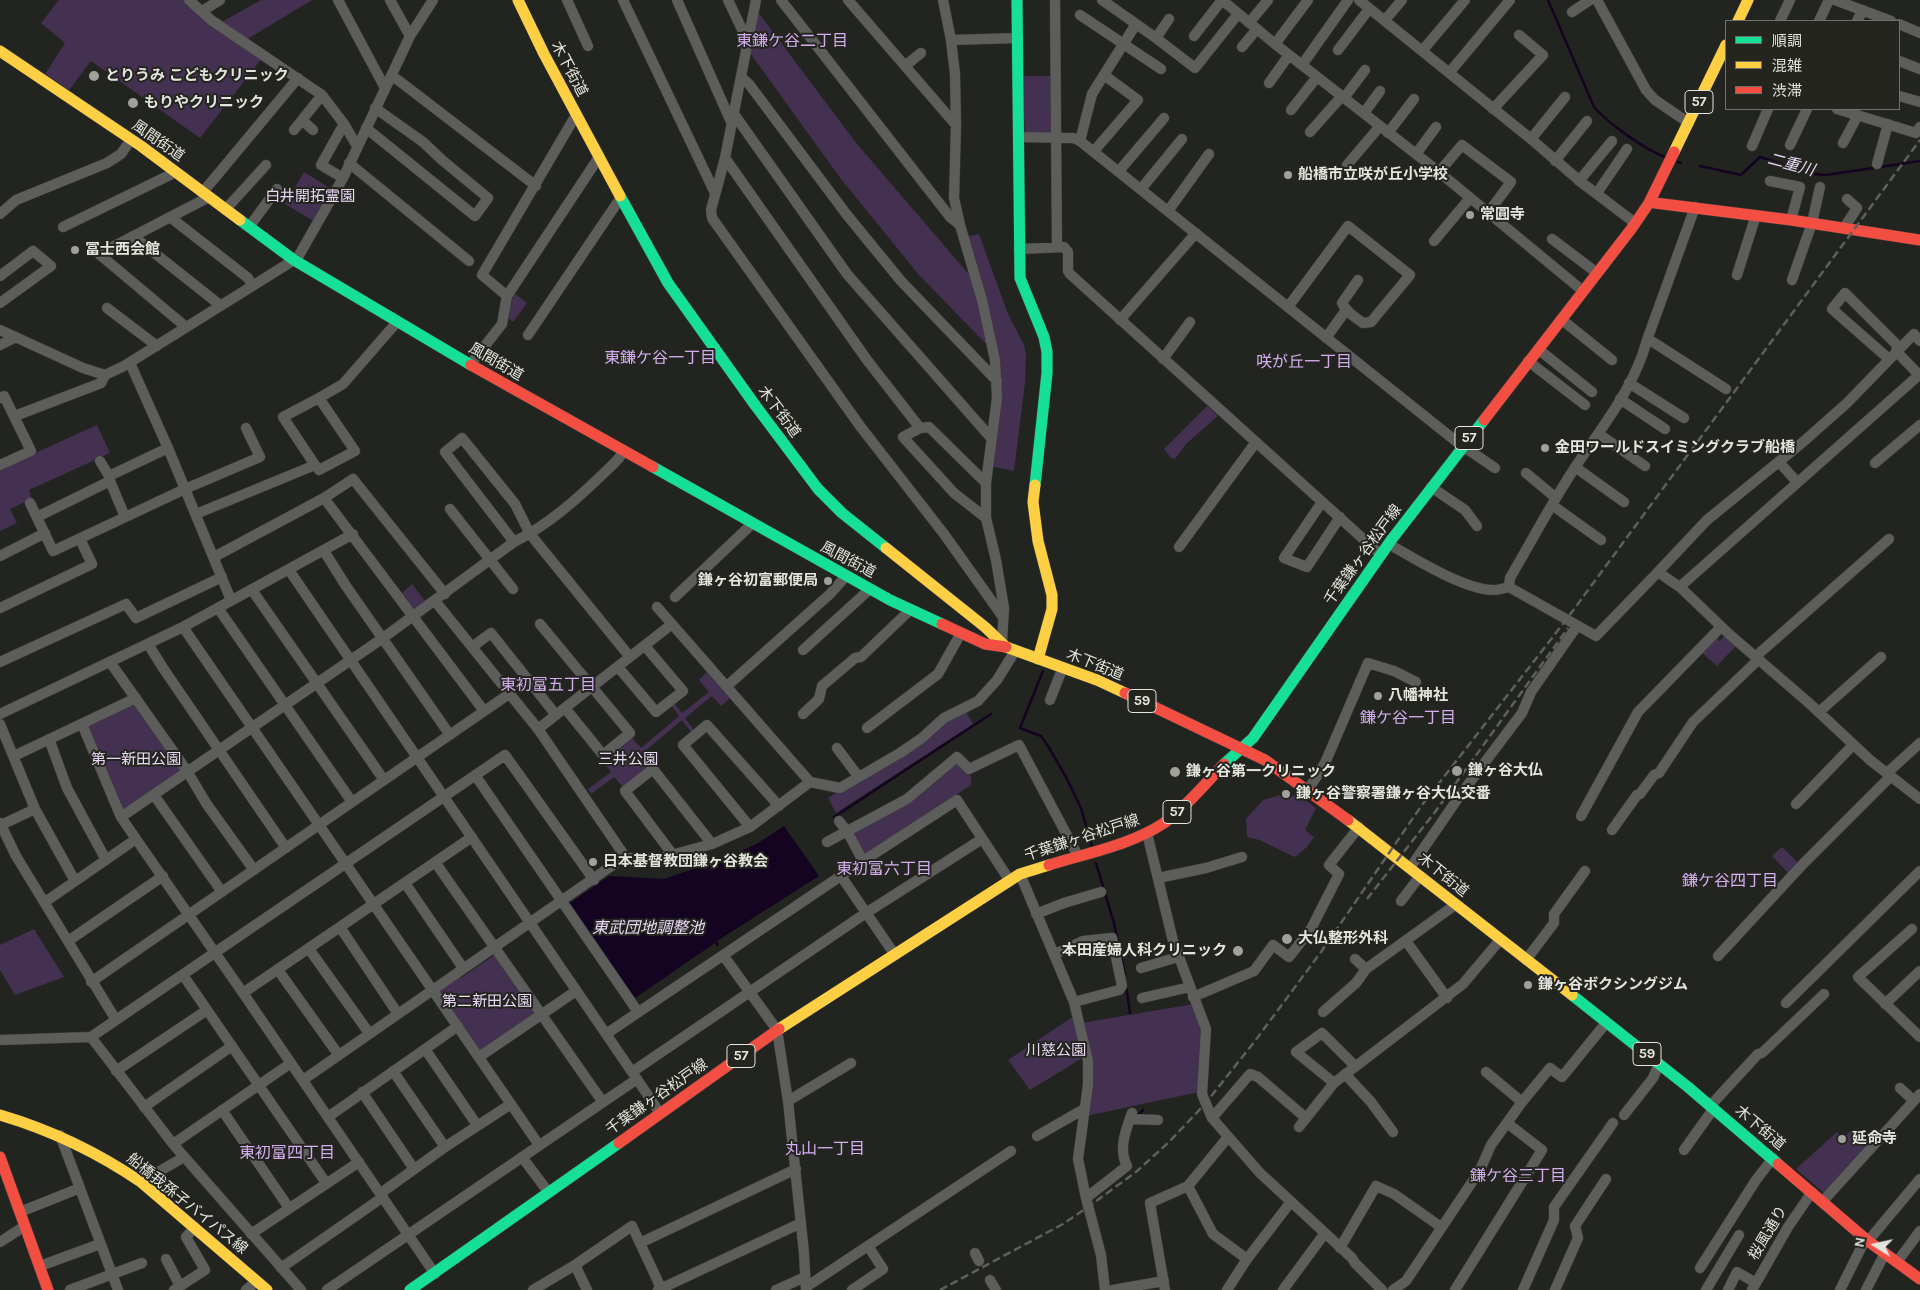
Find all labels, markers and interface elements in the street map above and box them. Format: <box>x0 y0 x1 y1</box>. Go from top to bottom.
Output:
legend <box>1725 20 1900 110</box>
district label: 東鎌ケ谷二丁目 <box>736 31 848 51</box>
text: 順調 <box>1772 32 1802 50</box>
street label: 木下街道 <box>547 38 591 100</box>
text: 混雑 <box>1772 57 1802 75</box>
place label: とりうみ こどもクリニック <box>105 67 289 85</box>
marker: とりうみ こどもクリニック <box>87 69 101 83</box>
text: 渋滞 <box>1772 82 1802 100</box>
road number: 57 <box>1685 90 1713 114</box>
place label: もりやクリニック <box>144 94 264 112</box>
marker: もりやクリニック <box>126 96 140 110</box>
street label: 風間街道 <box>128 116 188 166</box>
water label: 二重川 <box>1765 150 1817 180</box>
place label: 船橋市立咲が丘小学校 <box>1298 166 1448 184</box>
marker: 船橋市立咲が丘小学校 <box>1282 169 1294 181</box>
park label: 白井開拓霊園 <box>265 188 355 206</box>
place label: 常圓寺 <box>1480 206 1525 224</box>
marker: 常圓寺 <box>1464 209 1476 221</box>
place label: 冨士西会館 <box>85 241 160 259</box>
marker: 冨士西会館 <box>69 244 81 256</box>
street label: 風間街道 <box>466 339 526 385</box>
district label: 東鎌ケ谷一丁目 <box>604 348 716 368</box>
district label: 咲が丘一丁目 <box>1256 352 1352 372</box>
street label: 木下街道 <box>754 383 804 441</box>
road number: 57 <box>1455 426 1483 449</box>
place label: 金田ワールドスイミングクラブ船橋 <box>1555 439 1795 457</box>
marker: 金田ワールドスイミングクラブ船橋 <box>1539 442 1551 454</box>
street label: 千葉鎌ヶ谷松戸線 <box>1320 501 1406 609</box>
street label: 風間街道 <box>817 538 879 582</box>
place label: 鎌ヶ谷初富郵便局 <box>698 572 818 590</box>
marker: 鎌ヶ谷初富郵便局 <box>822 575 834 587</box>
street label: 木下街道 <box>1064 645 1126 685</box>
district label: 東初富五丁目 <box>500 675 596 695</box>
place label: 八幡神社 <box>1388 687 1448 705</box>
road number: 59 <box>1128 689 1156 712</box>
marker: 八幡神社 <box>1372 690 1384 702</box>
district label: 鎌ケ谷一丁目 <box>1360 708 1456 728</box>
park label: 第一新田公園 <box>91 751 181 769</box>
park label: 三井公園 <box>598 751 658 769</box>
place label: 鎌ヶ谷大仏 <box>1468 762 1543 780</box>
place label: 鎌ヶ谷第一クリニック <box>1186 763 1336 781</box>
marker: 鎌ヶ谷大仏 <box>1450 764 1464 778</box>
marker: 鎌ヶ谷第一クリニック <box>1168 765 1182 779</box>
place label: 鎌ヶ谷警察署鎌ヶ谷大仏交番 <box>1296 785 1491 803</box>
marker: 鎌ヶ谷警察署鎌ヶ谷大仏交番 <box>1280 788 1292 800</box>
road number: 57 <box>1163 800 1191 824</box>
street label: 千葉鎌ヶ谷松戸線 <box>1022 811 1142 865</box>
street label: 木下街道 <box>1414 849 1472 901</box>
place label: 日本基督教団鎌ヶ谷教会 <box>603 853 768 871</box>
marker: 日本基督教団鎌ヶ谷教会 <box>587 856 599 868</box>
district label: 東初富六丁目 <box>836 859 932 879</box>
district label: 鎌ケ谷四丁目 <box>1682 871 1778 891</box>
water label: 東武団地調整池 <box>592 918 704 938</box>
place label: 大仏整形外科 <box>1298 930 1388 948</box>
marker: 大仏整形外科 <box>1280 932 1294 946</box>
place label: 本田産婦人科クリニック <box>1062 942 1227 960</box>
marker: 本田産婦人科クリニック <box>1231 944 1245 958</box>
place label: 鎌ヶ谷ボクシングジム <box>1538 976 1688 994</box>
marker: 鎌ヶ谷ボクシングジム <box>1522 979 1534 991</box>
park label: 第二新田公園 <box>442 993 532 1011</box>
park label: 川慈公園 <box>1026 1042 1086 1060</box>
road number: 59 <box>1633 1042 1661 1066</box>
road number: 57 <box>727 1044 755 1068</box>
street label: 千葉鎌ヶ谷松戸線 <box>603 1055 711 1139</box>
street label: 木下街道 <box>1731 1102 1789 1154</box>
place label: 延命寺 <box>1852 1130 1897 1148</box>
marker: 延命寺 <box>1836 1133 1848 1145</box>
district label: 丸山一丁目 <box>785 1139 865 1159</box>
district label: 東初富四丁目 <box>239 1143 335 1163</box>
street label: 船橋我孫子バイパス線 <box>123 1150 251 1258</box>
district label: 鎌ケ谷三丁目 <box>1470 1166 1566 1186</box>
street label: 桜風通り <box>1745 1203 1791 1263</box>
north arrow <box>1850 1220 1900 1270</box>
text: N <box>1850 1236 1869 1249</box>

